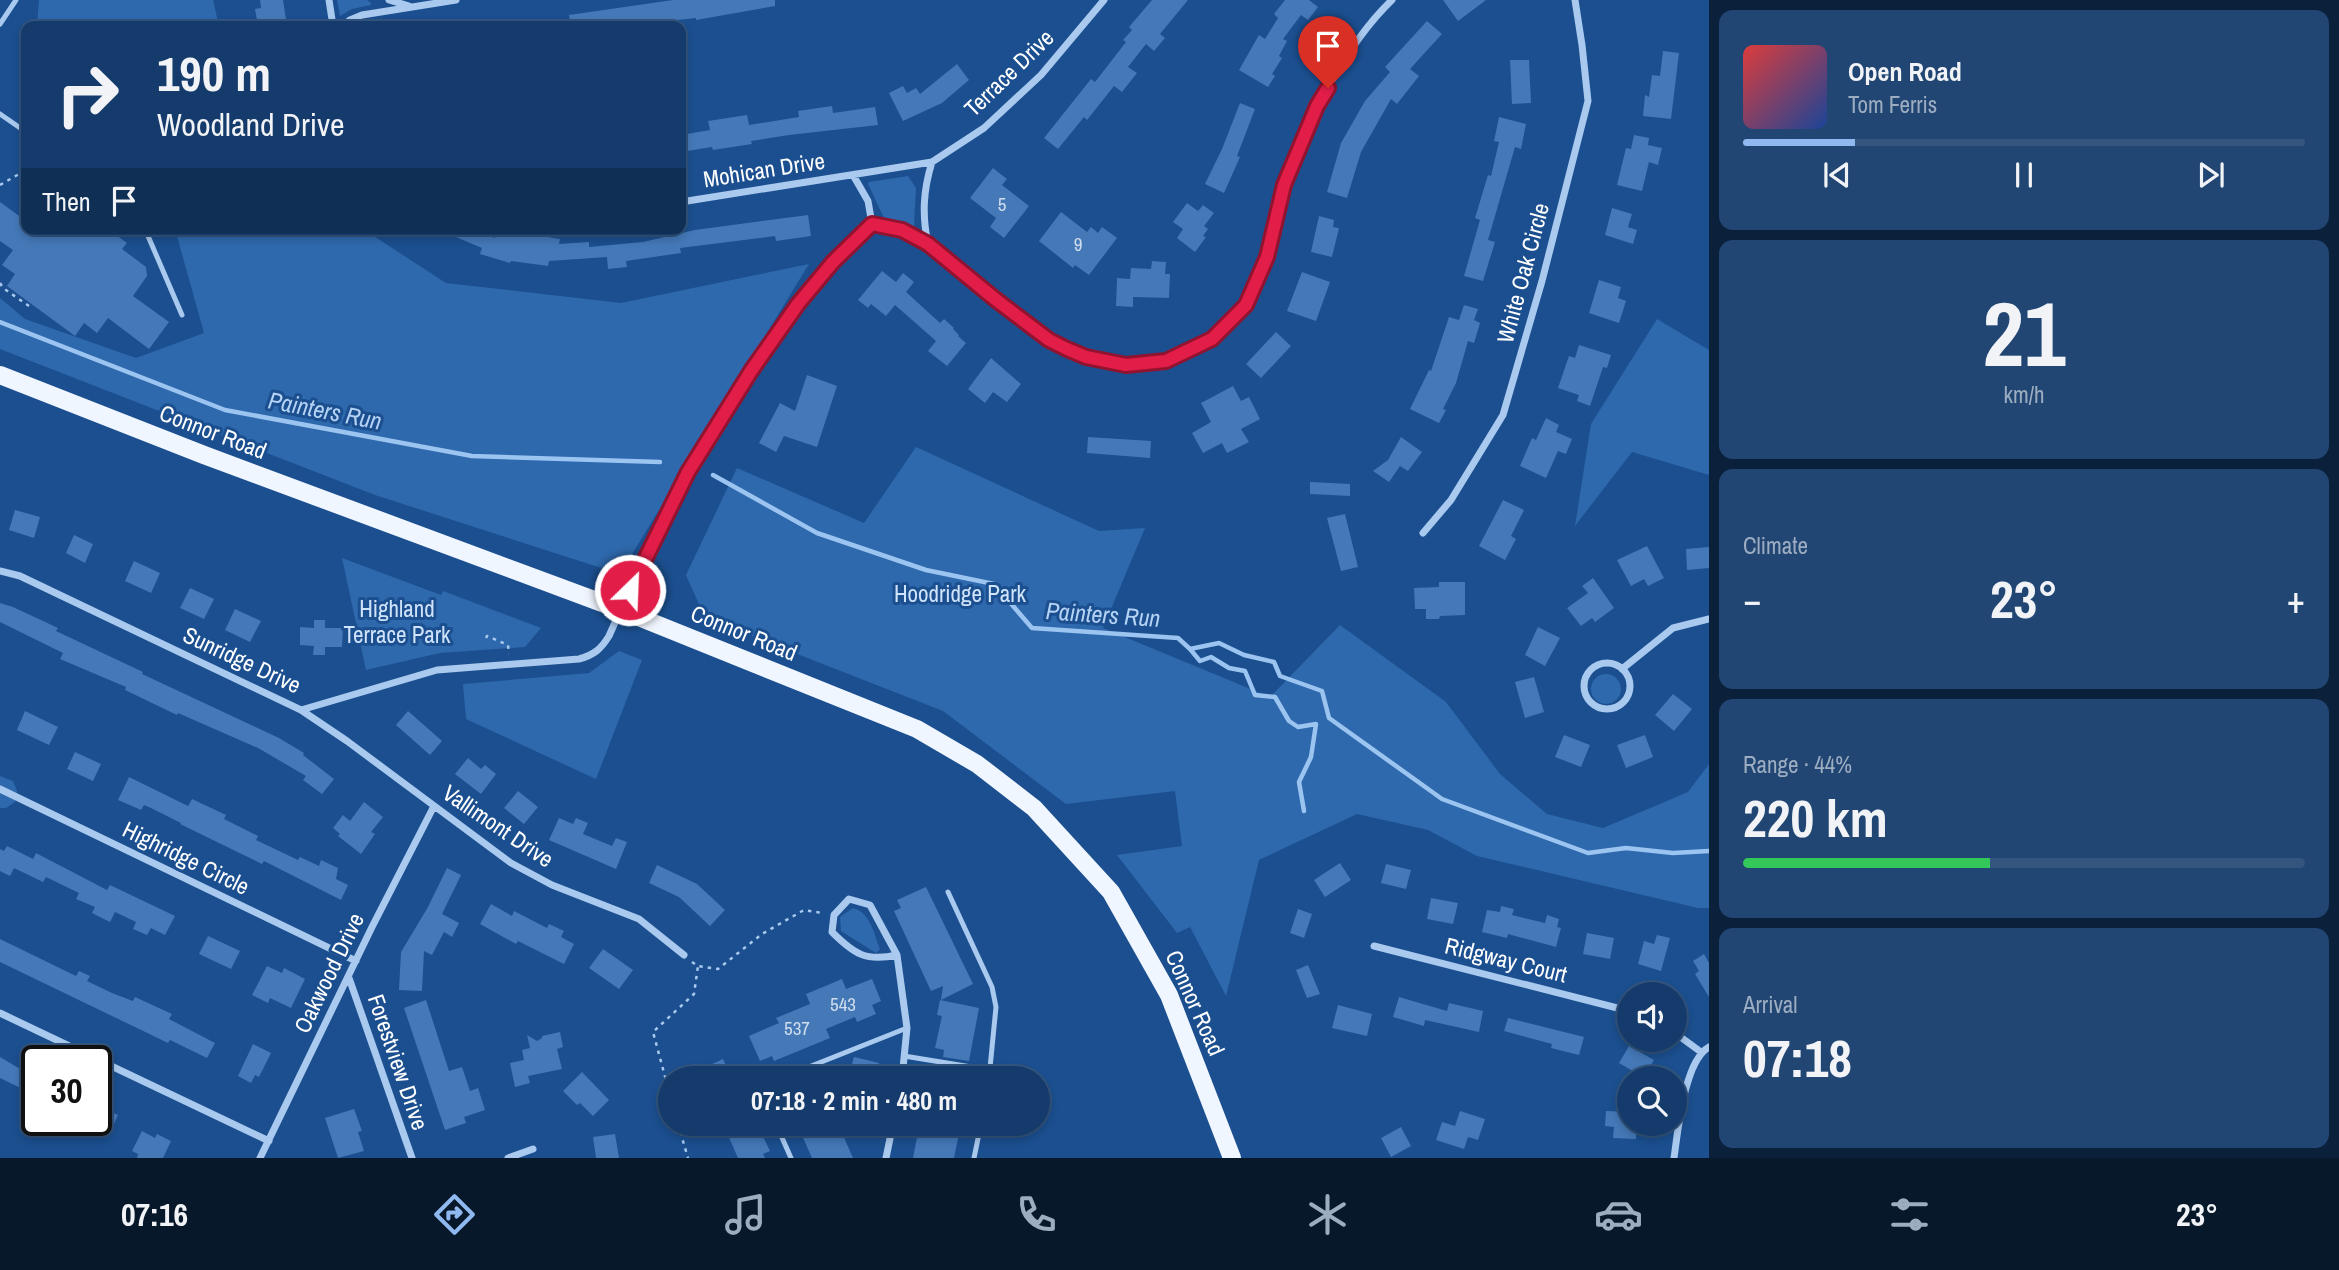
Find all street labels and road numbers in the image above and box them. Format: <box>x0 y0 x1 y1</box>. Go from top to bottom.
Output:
street label: Terrace Drive <box>957 22 1060 123</box>
street label: Mohican Drive <box>701 145 827 194</box>
street label: White Oak Circle <box>1489 200 1556 346</box>
street label: Connor Road <box>155 397 271 466</box>
street label: Connor Road <box>686 597 802 668</box>
street label: Sunridge Drive <box>178 619 306 700</box>
street label: Vallimont Drive <box>437 777 560 874</box>
street label: Highridge Circle <box>118 814 255 902</box>
street label: Oakwood Drive <box>286 908 371 1038</box>
street label: Ridgway Court <box>1442 929 1570 990</box>
street label: Connor Road <box>1158 945 1232 1060</box>
street label: Forestview Drive <box>361 990 436 1134</box>

